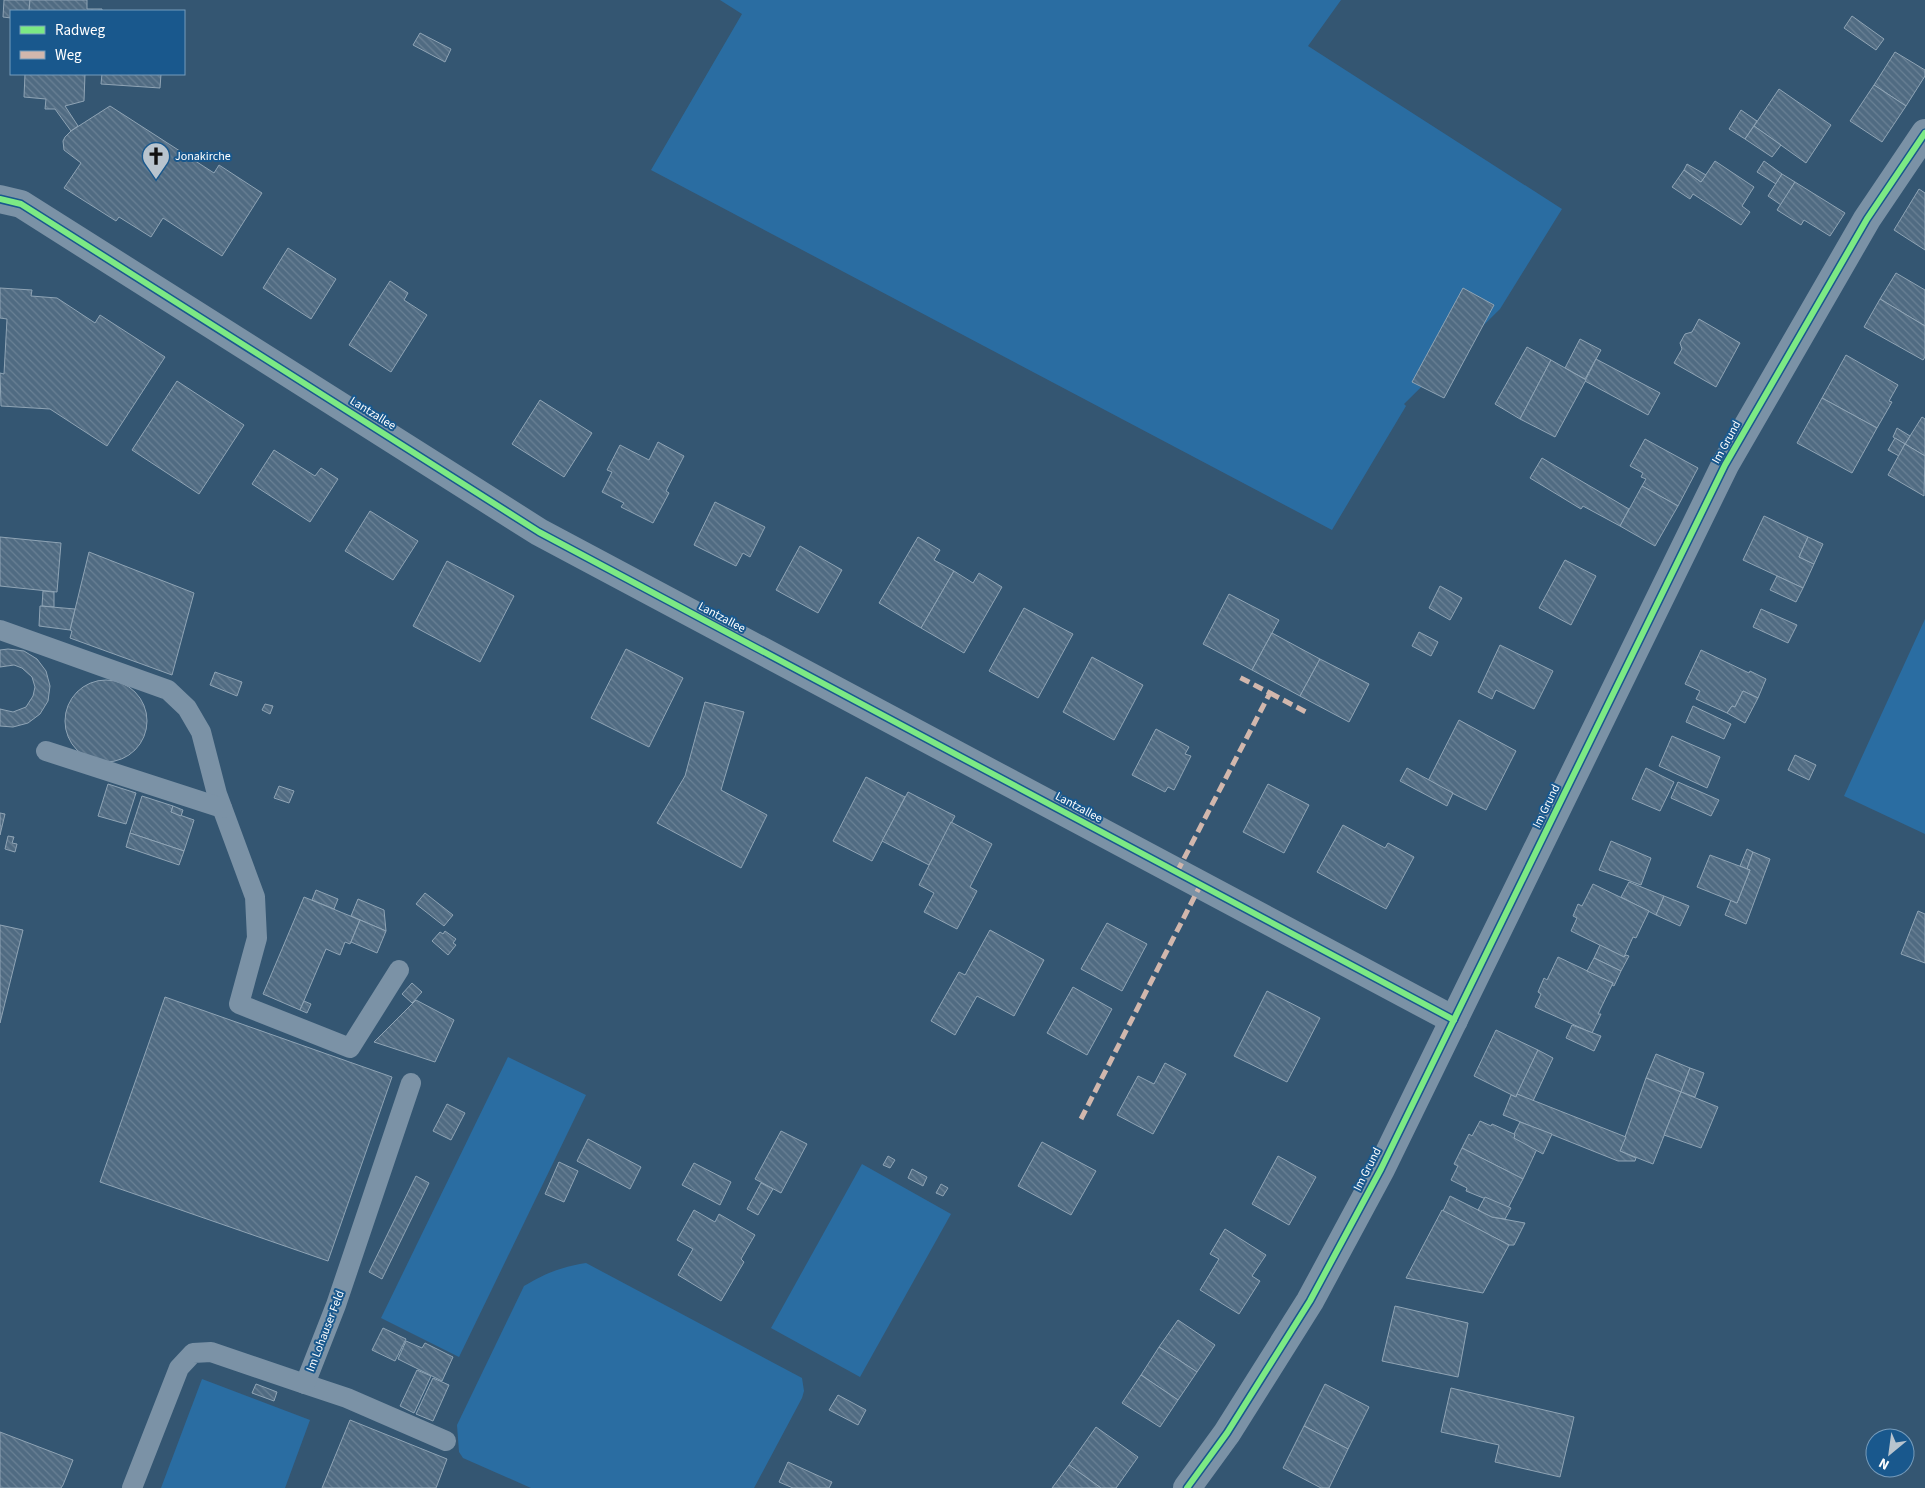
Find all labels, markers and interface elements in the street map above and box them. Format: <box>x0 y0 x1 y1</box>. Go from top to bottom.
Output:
legend <box>10 10 185 75</box>
text: Radweg <box>55 20 105 41</box>
text: Weg <box>55 45 82 66</box>
church icon: Jonakirche <box>141 141 171 180</box>
place label: Jonakirche <box>175 148 231 165</box>
street label: Lantzallee <box>346 393 399 434</box>
street label: Im Grund <box>1708 418 1745 467</box>
street label: Lantzallee <box>695 598 748 637</box>
street label: Im Grund <box>1529 781 1564 831</box>
street label: Lantzallee <box>1052 788 1105 827</box>
street label: Im Grund <box>1349 1145 1386 1194</box>
street label: Im Lohauser Feld <box>302 1288 349 1374</box>
north arrow <box>1865 1428 1915 1478</box>
text: N <box>1875 1452 1893 1474</box>

